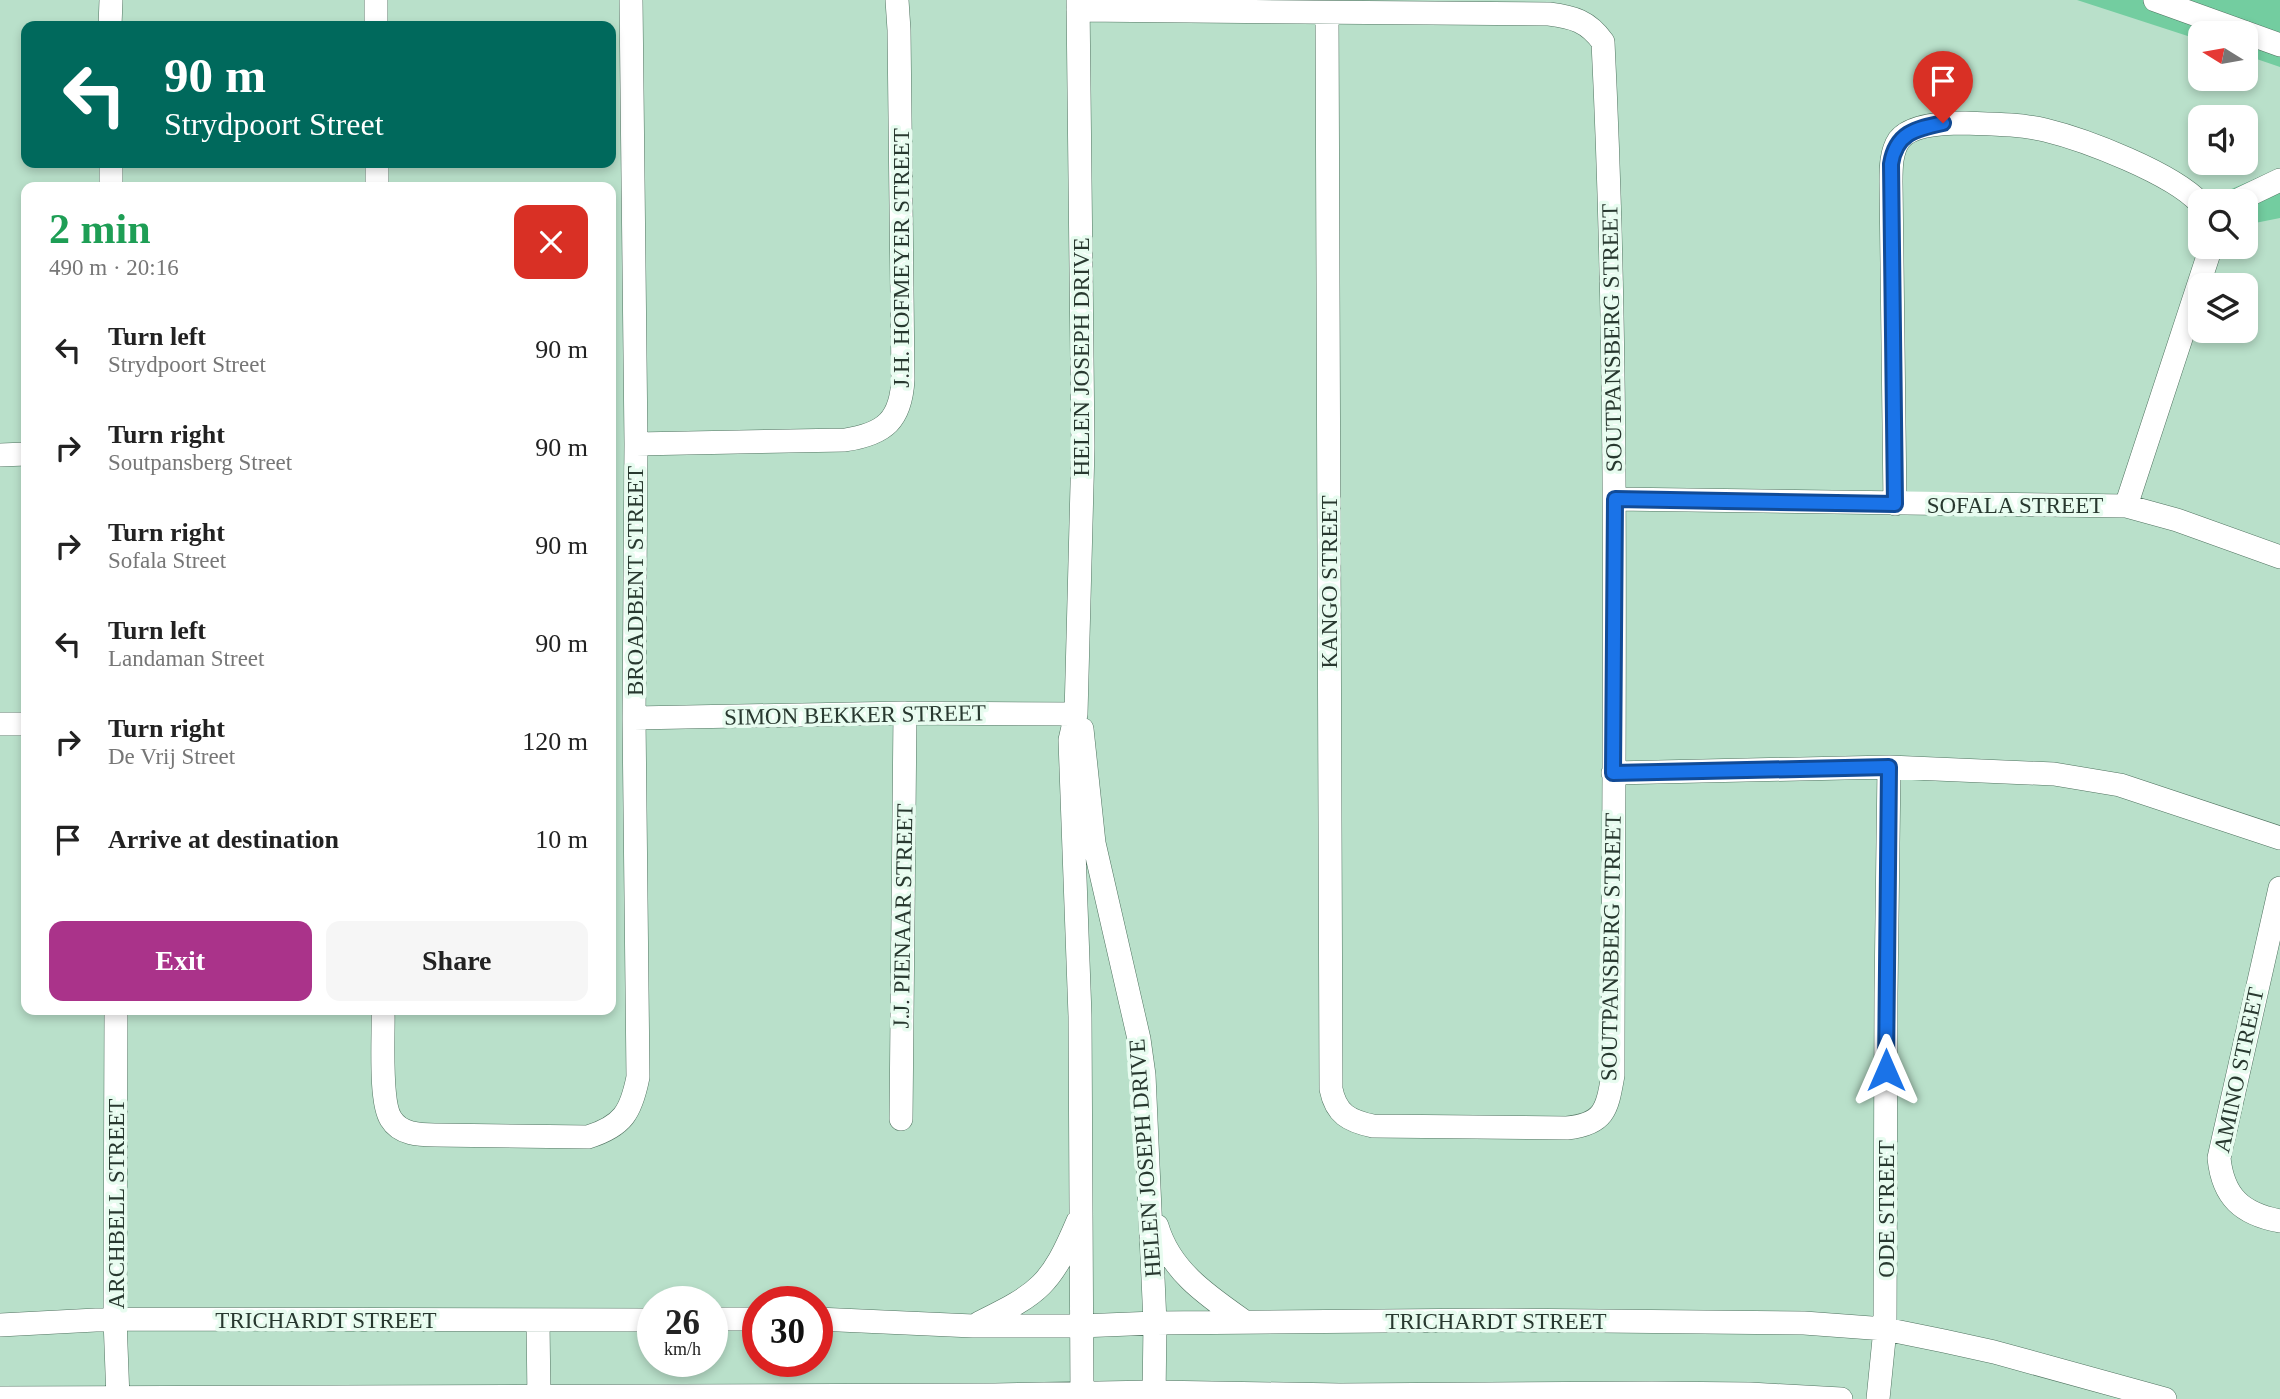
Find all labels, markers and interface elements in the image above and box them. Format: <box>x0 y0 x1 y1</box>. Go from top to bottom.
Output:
north arrow <box>2188 21 2258 91</box>
map controls <box>2188 21 2258 343</box>
text: 90 m <box>164 48 266 103</box>
icon: left <box>49 49 140 140</box>
pin <box>1913 51 1973 123</box>
icon: arrive <box>1924 62 1962 100</box>
button: sound <box>2188 105 2258 175</box>
text: Strydpoort Street <box>164 106 384 142</box>
street label: J.H. HOFMEYER STREET <box>889 128 914 388</box>
button: search <box>2188 189 2258 259</box>
street label: SOUTPANSBERG STREET <box>1597 204 1627 472</box>
button: close <box>514 205 588 279</box>
text: 2 min <box>49 206 151 252</box>
street label: HELEN JOSEPH DRIVE <box>1069 238 1094 476</box>
text: 490 m · 20:16 <box>49 255 179 280</box>
button: layers <box>2188 273 2258 343</box>
text: Turn left <box>108 322 206 351</box>
icon: left <box>49 331 87 369</box>
text: 90 m <box>535 335 588 364</box>
text: Strydpoort Street <box>108 352 266 377</box>
text: Turn right <box>108 420 225 449</box>
icon: right <box>49 429 87 467</box>
text: 90 m <box>535 433 588 462</box>
text: Soutpansberg Street <box>108 450 292 475</box>
street label: BROADBENT STREET <box>623 466 648 696</box>
street label: SOFALA STREET <box>1927 493 2103 518</box>
street label: KANGO STREET <box>1317 495 1342 669</box>
text: Turn right <box>108 518 225 547</box>
icon: right <box>49 527 87 565</box>
text: 90 m <box>535 531 588 560</box>
text: Sofala Street <box>108 548 226 573</box>
text: Turn left <box>108 616 206 645</box>
icon: left <box>49 625 87 663</box>
text: 90 m <box>535 629 588 658</box>
text: Landaman Street <box>108 646 264 671</box>
street label: SIMON BEKKER STREET <box>724 700 986 730</box>
text: Turn right <box>108 714 225 743</box>
icon: right <box>49 723 87 761</box>
text: 120 m <box>522 727 588 756</box>
text: De Vrij Street <box>108 744 235 769</box>
street label: J.J. PIENAAR STREET <box>889 803 917 1029</box>
street label: SOUTPANSBERG STREET <box>1596 813 1626 1081</box>
icon: arrive <box>49 821 87 859</box>
text: Arrive at destination <box>108 825 339 854</box>
text: 10 m <box>535 825 588 854</box>
button: Exit <box>49 921 312 1001</box>
button: Share <box>326 921 588 1001</box>
street label: AMINO STREET <box>2209 985 2269 1155</box>
position arrow <box>1849 1033 1923 1107</box>
street label: HELEN JOSEPH DRIVE <box>1124 1038 1166 1278</box>
street label: ARCHBELL STREET <box>104 1099 129 1309</box>
street label: ODE STREET <box>1874 1140 1899 1278</box>
speed limit sign: 30 <box>742 1286 833 1377</box>
text: 26 <box>665 1303 700 1342</box>
street label: TRICHARDT STREET <box>215 1308 437 1333</box>
street label: TRICHARDT STREET <box>1385 1309 1607 1334</box>
text: km/h <box>664 1339 701 1359</box>

